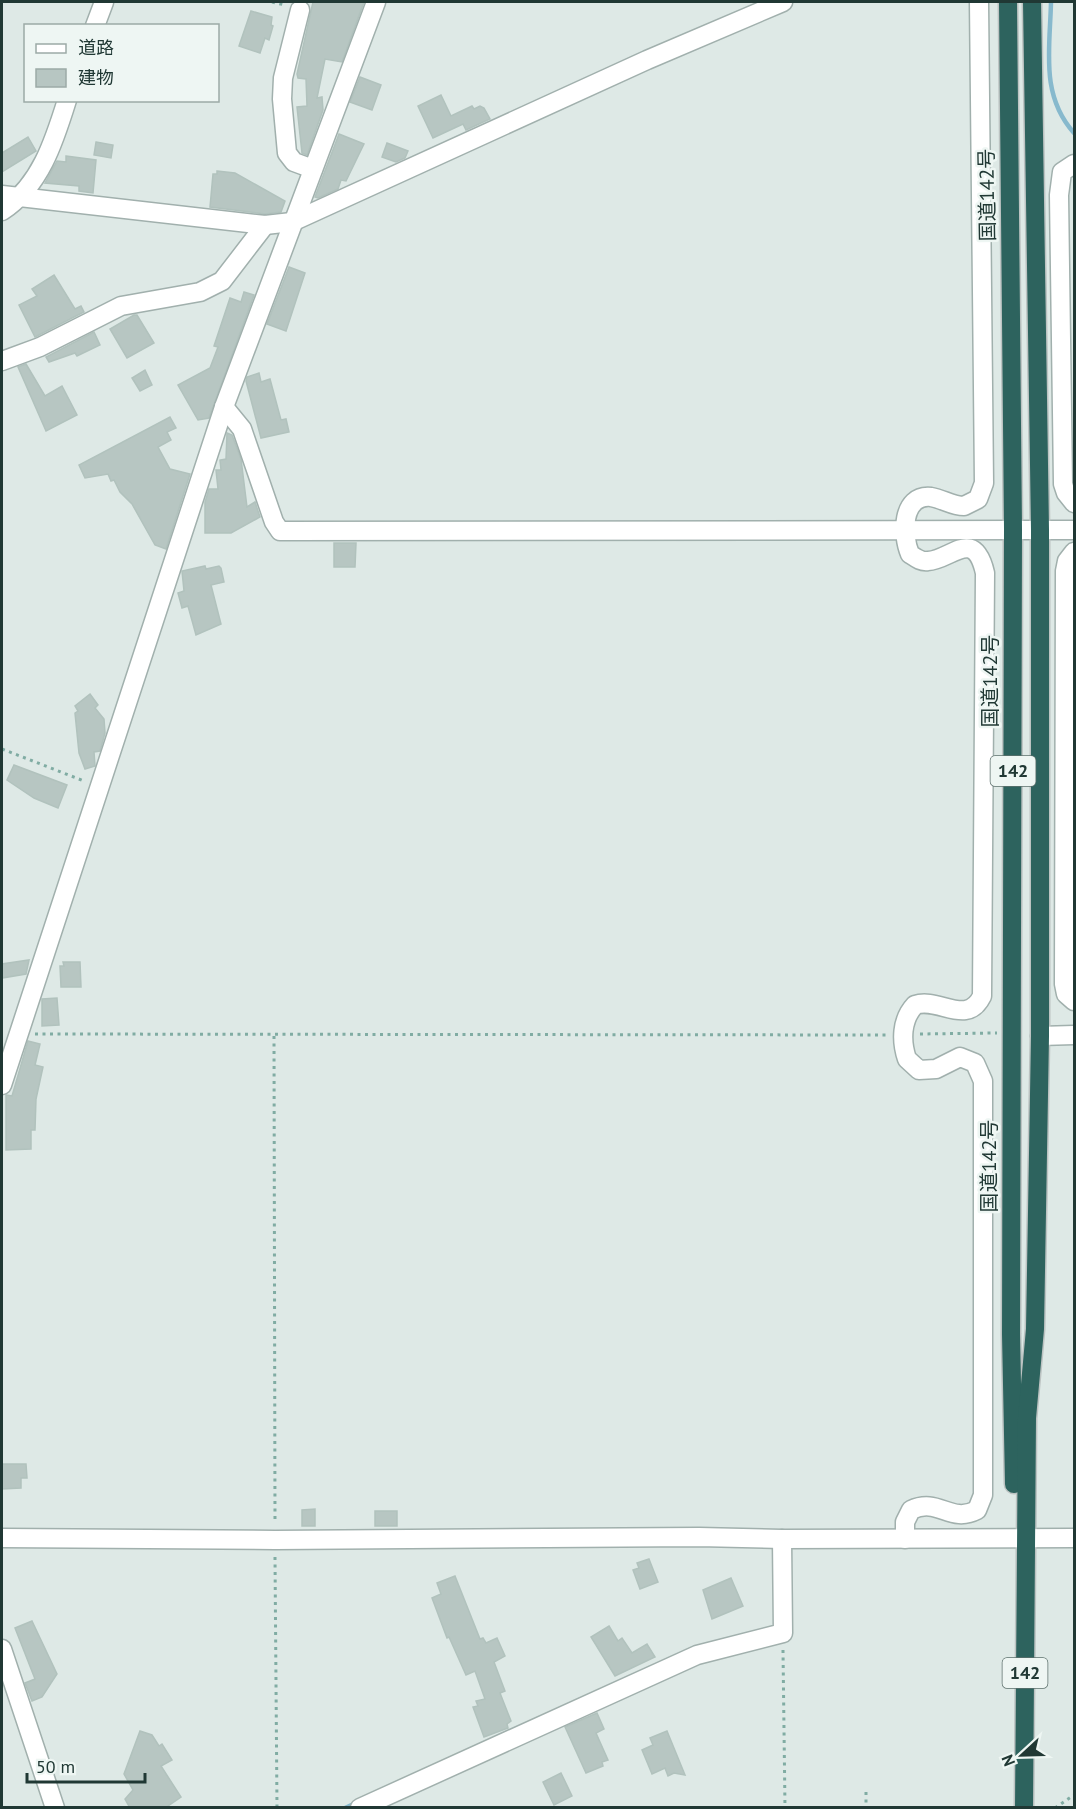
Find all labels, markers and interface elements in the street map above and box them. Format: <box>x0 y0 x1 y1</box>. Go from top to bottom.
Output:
legend <box>24 24 219 102</box>
text: 道路 <box>78 36 114 59</box>
text: 建物 <box>78 66 114 89</box>
street label: 国道142号 <box>973 148 1001 242</box>
street label: 国道142号 <box>977 635 1003 727</box>
road number: 142 <box>990 756 1036 786</box>
street label: 国道142号 <box>976 1120 1002 1212</box>
road number: 142 <box>1002 1658 1048 1688</box>
north arrow <box>992 1725 1052 1785</box>
scale bar <box>27 1746 146 1784</box>
text: N <box>997 1752 1019 1769</box>
text: 50 m <box>36 1755 75 1778</box>

